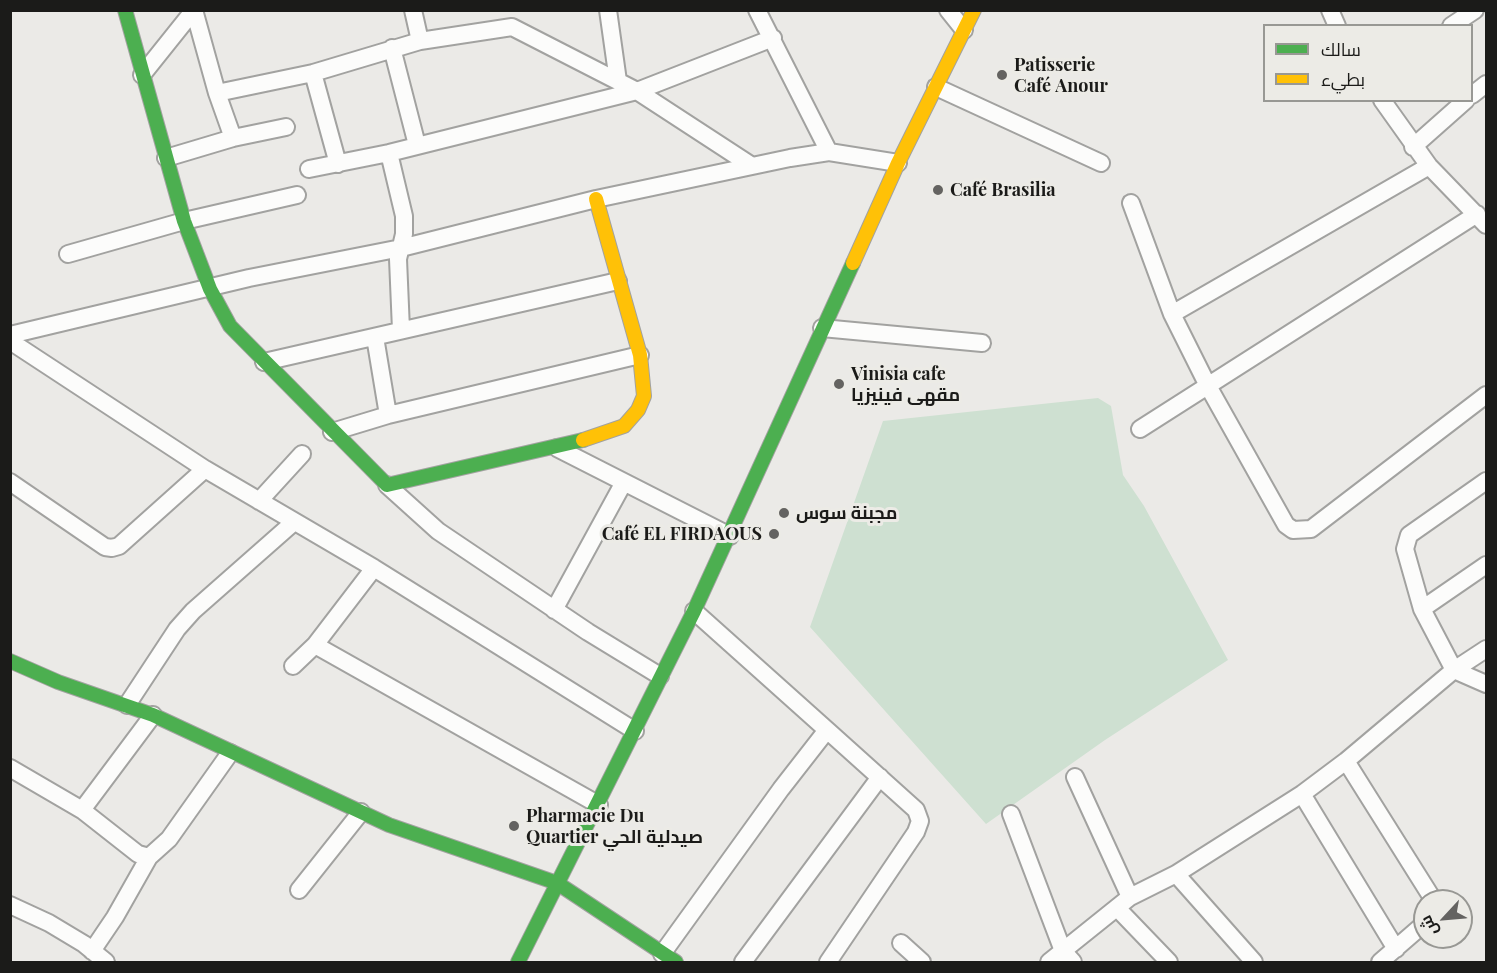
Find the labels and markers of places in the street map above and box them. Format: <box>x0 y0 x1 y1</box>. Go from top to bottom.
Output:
place label: Patisserie Café Anour <box>1014 54 1108 97</box>
marker: Patisserie Café Anour <box>995 68 1009 82</box>
place label: Café Brasilia <box>950 179 1056 201</box>
marker: Café Brasilia <box>931 183 945 197</box>
place label: Vinisia cafe مقهى فينيزيا <box>851 363 960 406</box>
marker: Vinisia cafe مقهى فينيزيا <box>832 377 846 391</box>
place label: مجبنة سوس <box>796 502 897 524</box>
marker: مجبنة سوس <box>777 506 791 520</box>
place label: Café EL FIRDAOUS <box>602 523 762 545</box>
marker: Café EL FIRDAOUS <box>767 527 781 541</box>
place label: Pharmacie Du Quartier صيدلية الحي <box>526 805 703 848</box>
marker: Pharmacie Du Quartier صيدلية الحي <box>507 819 521 833</box>

